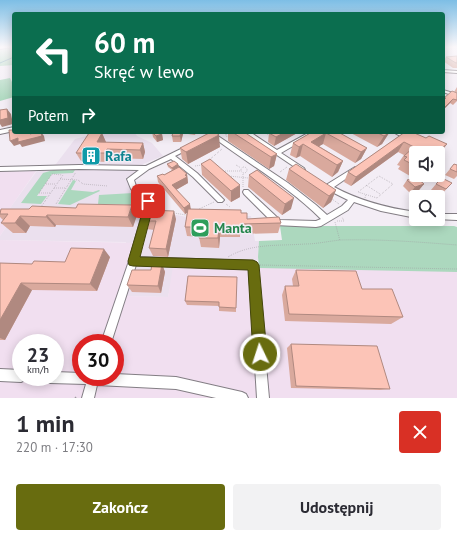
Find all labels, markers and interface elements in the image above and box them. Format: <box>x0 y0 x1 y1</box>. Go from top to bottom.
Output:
text: 60 m <box>94 24 155 61</box>
icon: left <box>28 28 80 80</box>
text: Skręć w lewo <box>94 60 194 83</box>
icon: right <box>77 104 99 126</box>
text: Potem <box>28 106 69 125</box>
building icon: Rafa <box>80 145 102 167</box>
map controls <box>409 146 445 226</box>
button: sound <box>409 146 445 182</box>
place label: Rafa <box>105 147 132 165</box>
pin <box>131 184 165 218</box>
icon: arrive <box>137 190 159 212</box>
button: search <box>409 190 445 226</box>
sports icon: Manta <box>189 217 211 239</box>
place label: Manta <box>214 219 252 237</box>
position arrow <box>239 333 281 375</box>
speed limit sign: 30 <box>72 334 124 386</box>
text: 23 <box>27 342 49 368</box>
text: km/h <box>27 363 49 376</box>
text: 1 min <box>16 408 75 439</box>
button: close <box>399 411 441 453</box>
text: 220 m · 17:30 <box>16 439 93 456</box>
button: Zakończ <box>16 484 225 530</box>
button: Udostępnij <box>233 484 441 530</box>

